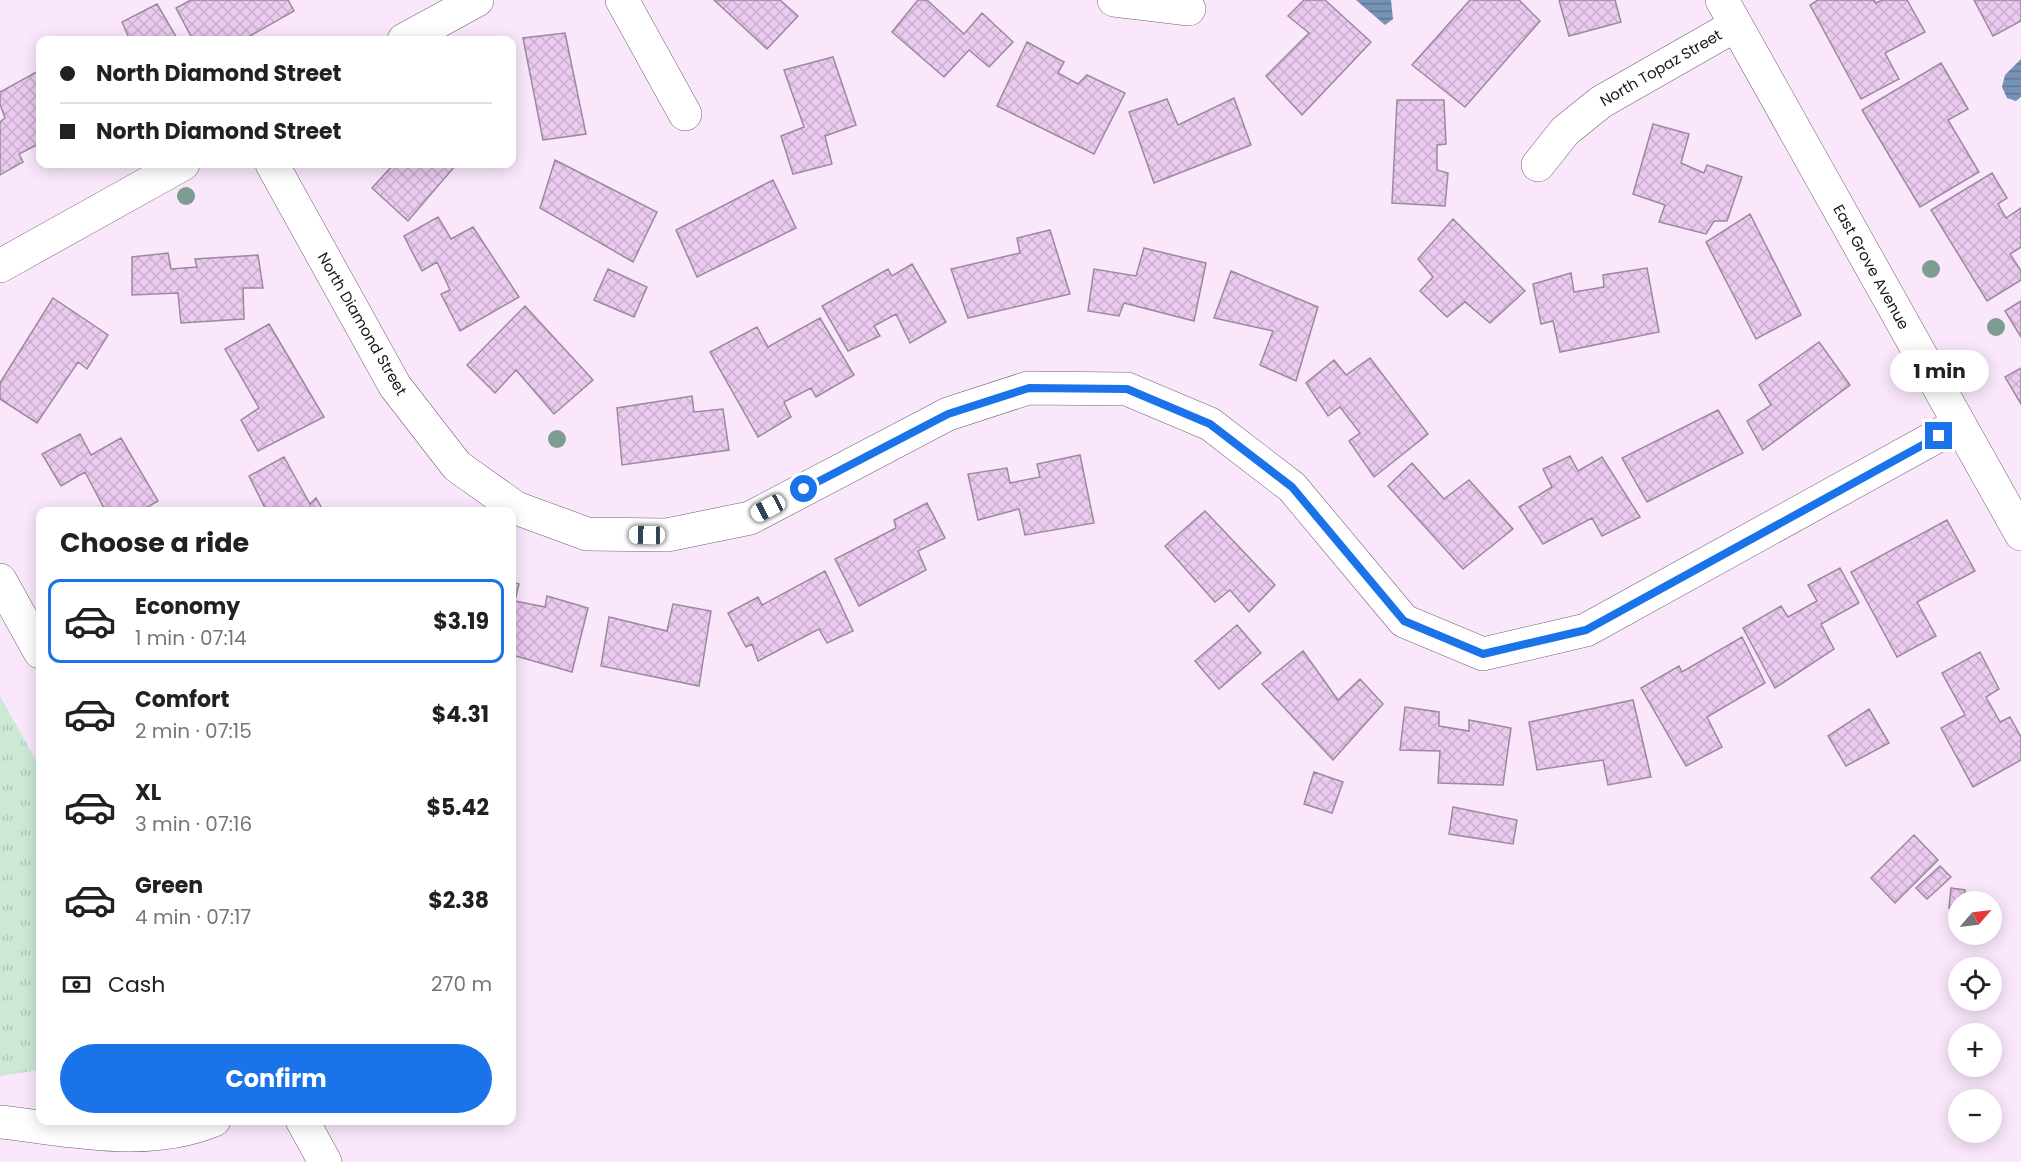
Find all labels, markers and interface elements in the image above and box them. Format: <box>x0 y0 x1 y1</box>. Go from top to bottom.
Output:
street label: North Topaz Street <box>1596 24 1726 111</box>
text: North Diamond Street <box>96 58 341 89</box>
text: North Diamond Street <box>96 116 341 147</box>
street label: East Grove Avenue <box>1828 200 1915 333</box>
street label: North Diamond Street <box>313 248 412 399</box>
callout: 1 min <box>1890 349 1988 391</box>
text: 1 min <box>1913 357 1966 385</box>
route end <box>1925 422 1952 449</box>
route start <box>790 475 817 502</box>
car <box>748 492 788 524</box>
text: Choose a ride <box>60 524 249 561</box>
car <box>629 526 665 544</box>
text: Economy <box>135 591 240 622</box>
icon: car <box>63 594 117 648</box>
text: $3.19 <box>433 606 489 637</box>
text: 1 min · 07:14 <box>135 624 247 652</box>
text: Comfort <box>135 684 229 715</box>
icon: car <box>63 687 117 741</box>
text: $4.31 <box>432 699 489 730</box>
text: 2 min · 07:15 <box>135 717 252 745</box>
text: XL <box>135 777 161 808</box>
icon: car <box>63 780 117 834</box>
text: $5.42 <box>427 792 489 823</box>
text: 3 min · 07:16 <box>135 810 252 838</box>
text: Green <box>135 870 203 901</box>
icon: car <box>63 873 117 927</box>
text: $2.38 <box>428 885 489 916</box>
north arrow <box>1948 891 2002 945</box>
map controls <box>1948 891 2002 1143</box>
text: 4 min · 07:17 <box>135 903 251 931</box>
button: locate <box>1948 957 2002 1011</box>
icon: cash <box>60 968 93 1001</box>
text: Cash <box>108 969 165 1000</box>
text: 270 m <box>431 970 492 998</box>
button: + <box>1948 1023 2002 1077</box>
button: Confirm <box>60 1044 492 1113</box>
button: − <box>1948 1089 2002 1143</box>

